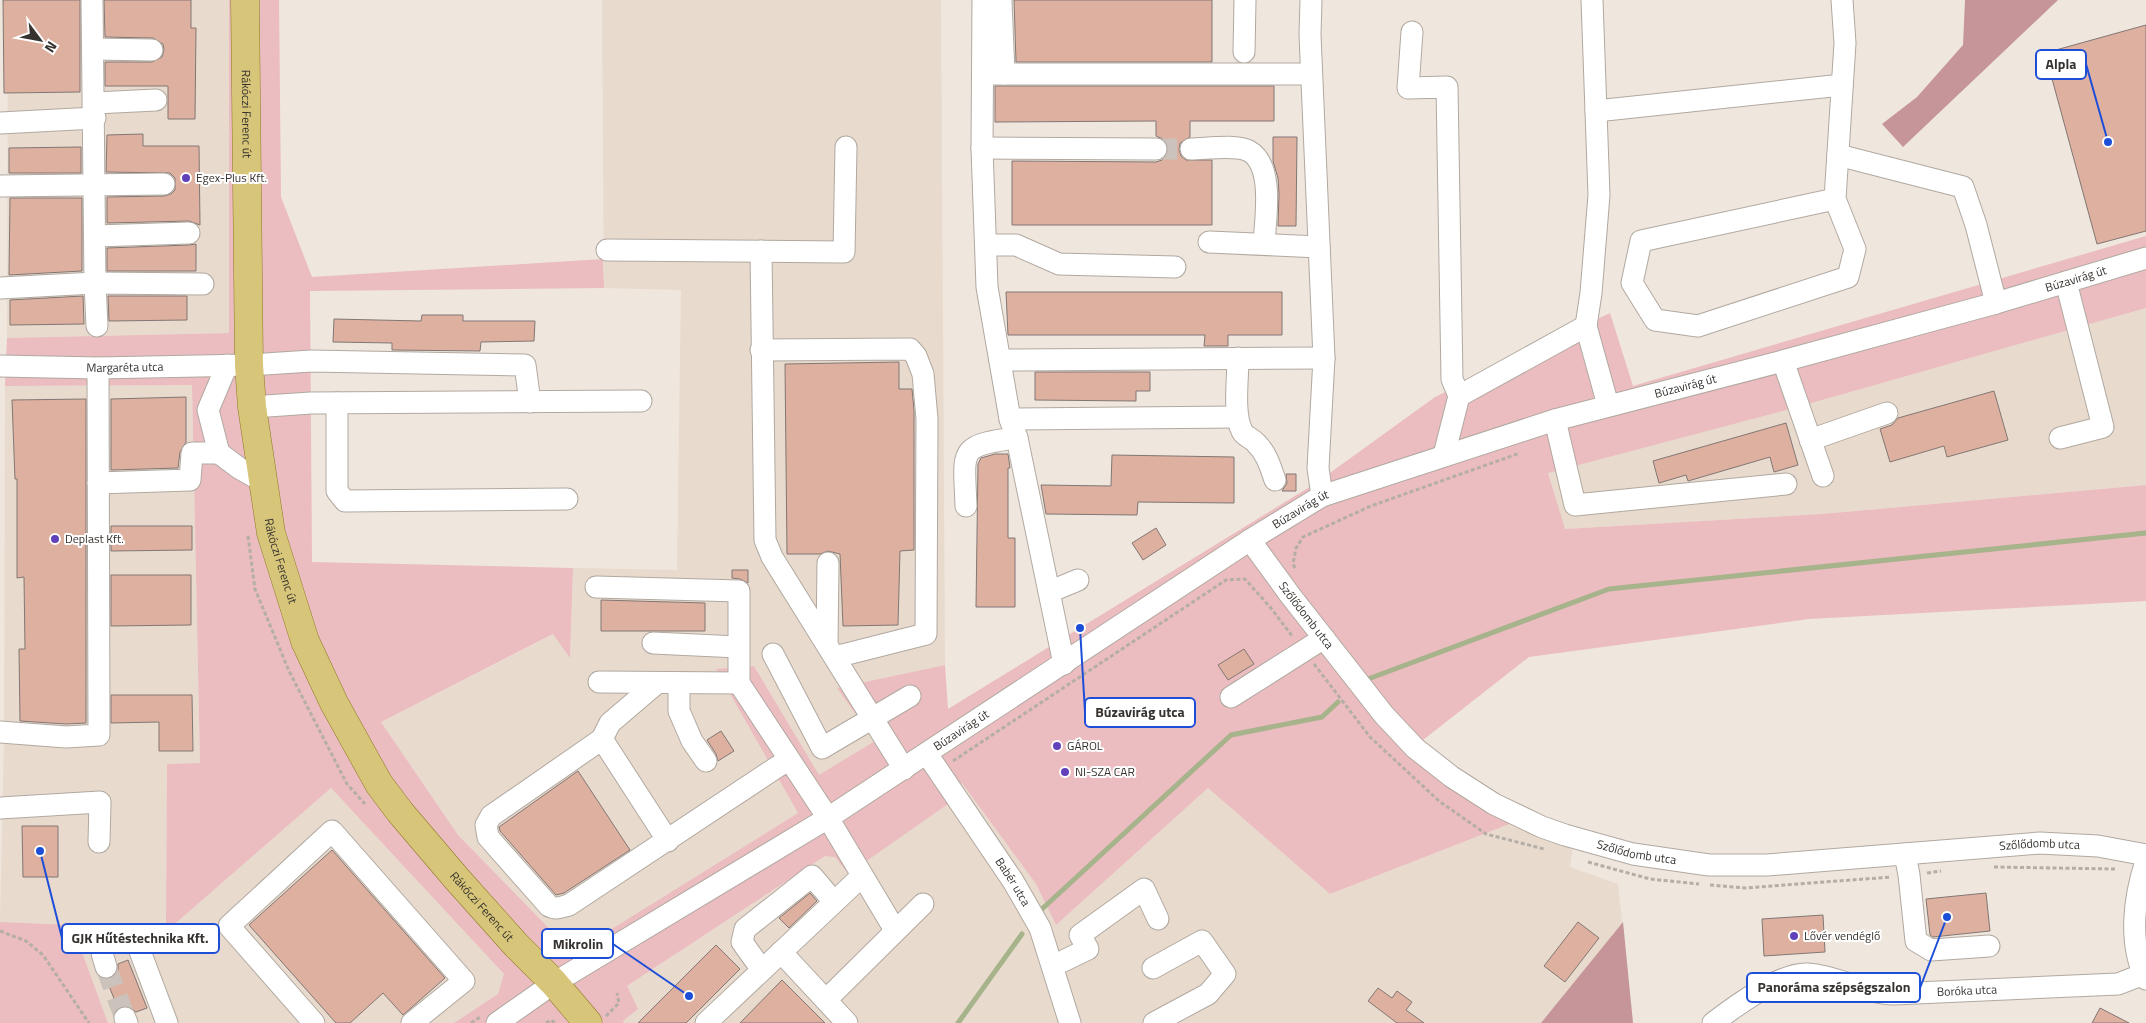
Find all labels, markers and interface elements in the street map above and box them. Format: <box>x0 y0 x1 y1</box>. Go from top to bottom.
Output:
north arrow <box>15 15 65 65</box>
text: N <box>40 37 63 57</box>
callout: Alpla <box>2036 50 2086 79</box>
text: Alpla <box>2046 53 2076 74</box>
street label: Rákóczi Ferenc út <box>237 70 257 159</box>
place label: Egex-Plus Kft. <box>196 168 267 187</box>
marker: Egex-Plus Kft. <box>180 172 192 184</box>
street label: Búzavirág út <box>2043 260 2110 297</box>
street label: Margaréta utca <box>86 357 164 377</box>
street label: Búzavirág út <box>1652 368 1719 403</box>
street label: Búzavirág út <box>1268 484 1332 533</box>
street label: Rákóczi Ferenc út <box>260 517 303 607</box>
place label: Deplast Kft. <box>65 529 124 548</box>
marker: Deplast Kft. <box>49 533 61 545</box>
street label: Szőlődomb utca <box>1274 577 1339 653</box>
callout: Búzavirág utca <box>1085 698 1195 727</box>
text: Búzavirág utca <box>1095 701 1185 722</box>
street label: Búzavirág út <box>929 704 993 755</box>
place label: GÁROL <box>1067 736 1103 755</box>
marker: GÁROL <box>1051 740 1063 752</box>
place label: NI-SZA CAR <box>1075 762 1135 781</box>
marker: NI-SZA CAR <box>1059 766 1071 778</box>
street label: Szőlődomb utca <box>1998 833 2080 855</box>
street label: Szőlődomb utca <box>1595 834 1678 869</box>
street label: Babér utca <box>991 853 1036 910</box>
street label: Rákóczi Ferenc út <box>446 867 519 946</box>
callout: GJK Hűtéstechnika Kft. <box>62 924 219 953</box>
place label: Lővér vendéglő <box>1804 926 1880 945</box>
text: GJK Hűtéstechnika Kft. <box>71 927 209 948</box>
callout: Mikrolin <box>542 929 613 958</box>
marker: Lővér vendéglő <box>1788 930 1800 942</box>
text: Mikrolin <box>553 933 603 954</box>
callout: Panoráma szépségszalon <box>1747 973 1920 1002</box>
text: Panoráma szépségszalon <box>1758 976 1910 997</box>
street label: Boróka utca <box>1936 979 1997 1001</box>

